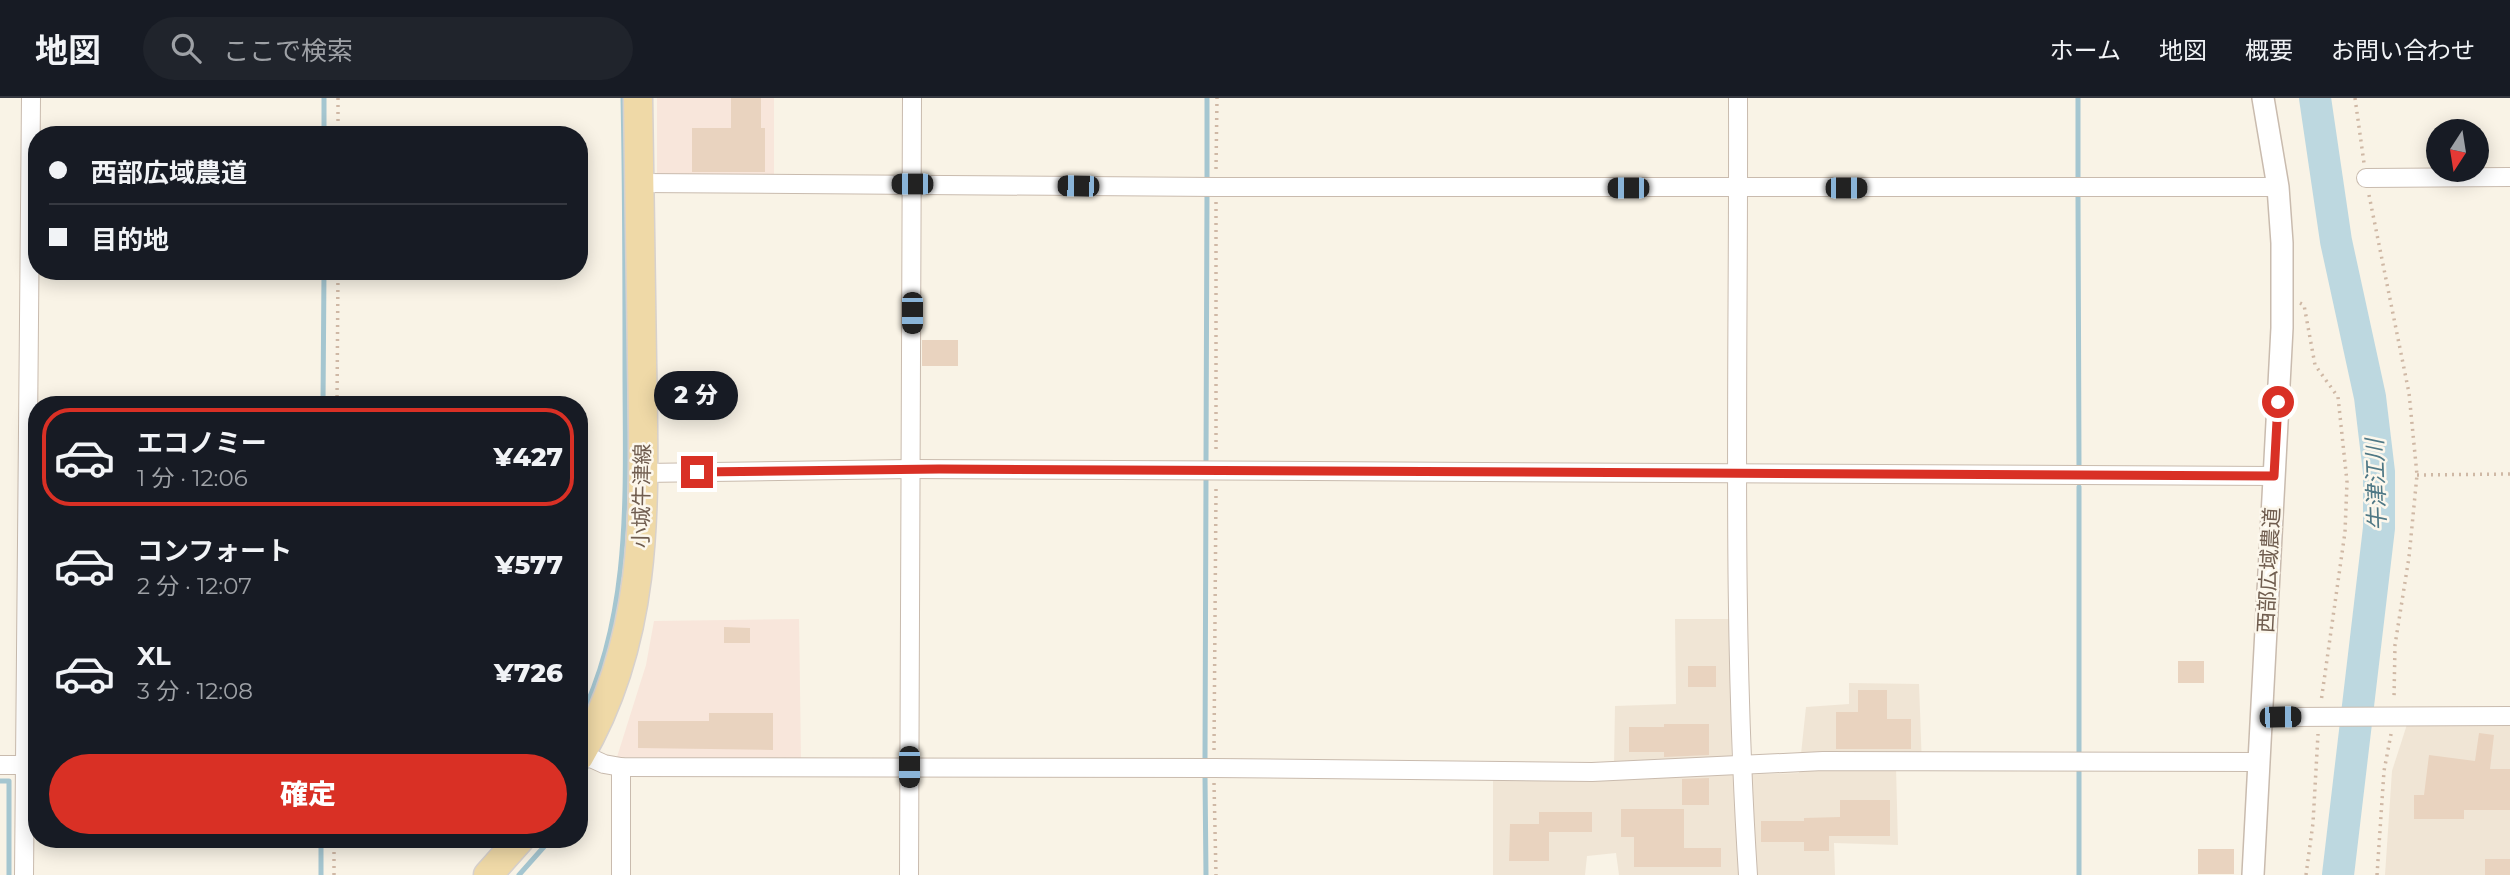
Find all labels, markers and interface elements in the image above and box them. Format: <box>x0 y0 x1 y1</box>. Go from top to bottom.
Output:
search box <box>143 17 633 80</box>
icon: search <box>167 29 205 67</box>
text: 地図 <box>35 30 101 70</box>
text: ここで検索 <box>223 35 353 67</box>
text: ホーム <box>2050 36 2121 65</box>
text: 地図 <box>2159 36 2207 65</box>
text: 概要 <box>2245 36 2293 65</box>
text: お問い合わせ <box>2331 36 2475 65</box>
north arrow <box>2426 119 2488 182</box>
map controls <box>2426 119 2489 182</box>
text: 西部広域農道 <box>91 157 247 189</box>
car <box>892 174 934 195</box>
car <box>1057 175 1100 197</box>
car <box>1608 178 1650 199</box>
car <box>1826 178 1868 199</box>
text: 目的地 <box>91 224 169 256</box>
car <box>902 292 923 334</box>
callout: 2 分 <box>655 370 739 420</box>
text: 2 分 <box>674 381 718 409</box>
route start <box>2262 386 2294 418</box>
icon: car <box>53 426 116 489</box>
text: エコノミー <box>137 427 267 459</box>
water label: 牛津江川 <box>2360 436 2392 531</box>
text: ¥427 <box>493 441 563 473</box>
street label: 小城牛津線 <box>628 443 655 549</box>
route end <box>681 456 713 488</box>
text: 1 分 · 12:06 <box>137 464 248 492</box>
street label: 西部広域農道 <box>2253 506 2284 634</box>
icon: car <box>53 534 116 597</box>
text: コンフォート <box>137 535 292 567</box>
text: ¥577 <box>495 549 563 581</box>
text: 2 分 · 12:07 <box>137 572 252 600</box>
text: XL <box>137 640 171 672</box>
icon: car <box>53 642 116 705</box>
text: ¥726 <box>494 657 563 689</box>
text: 3 分 · 12:08 <box>137 677 253 705</box>
car <box>2259 706 2302 728</box>
car <box>899 746 920 788</box>
button: 確定 <box>49 754 567 834</box>

